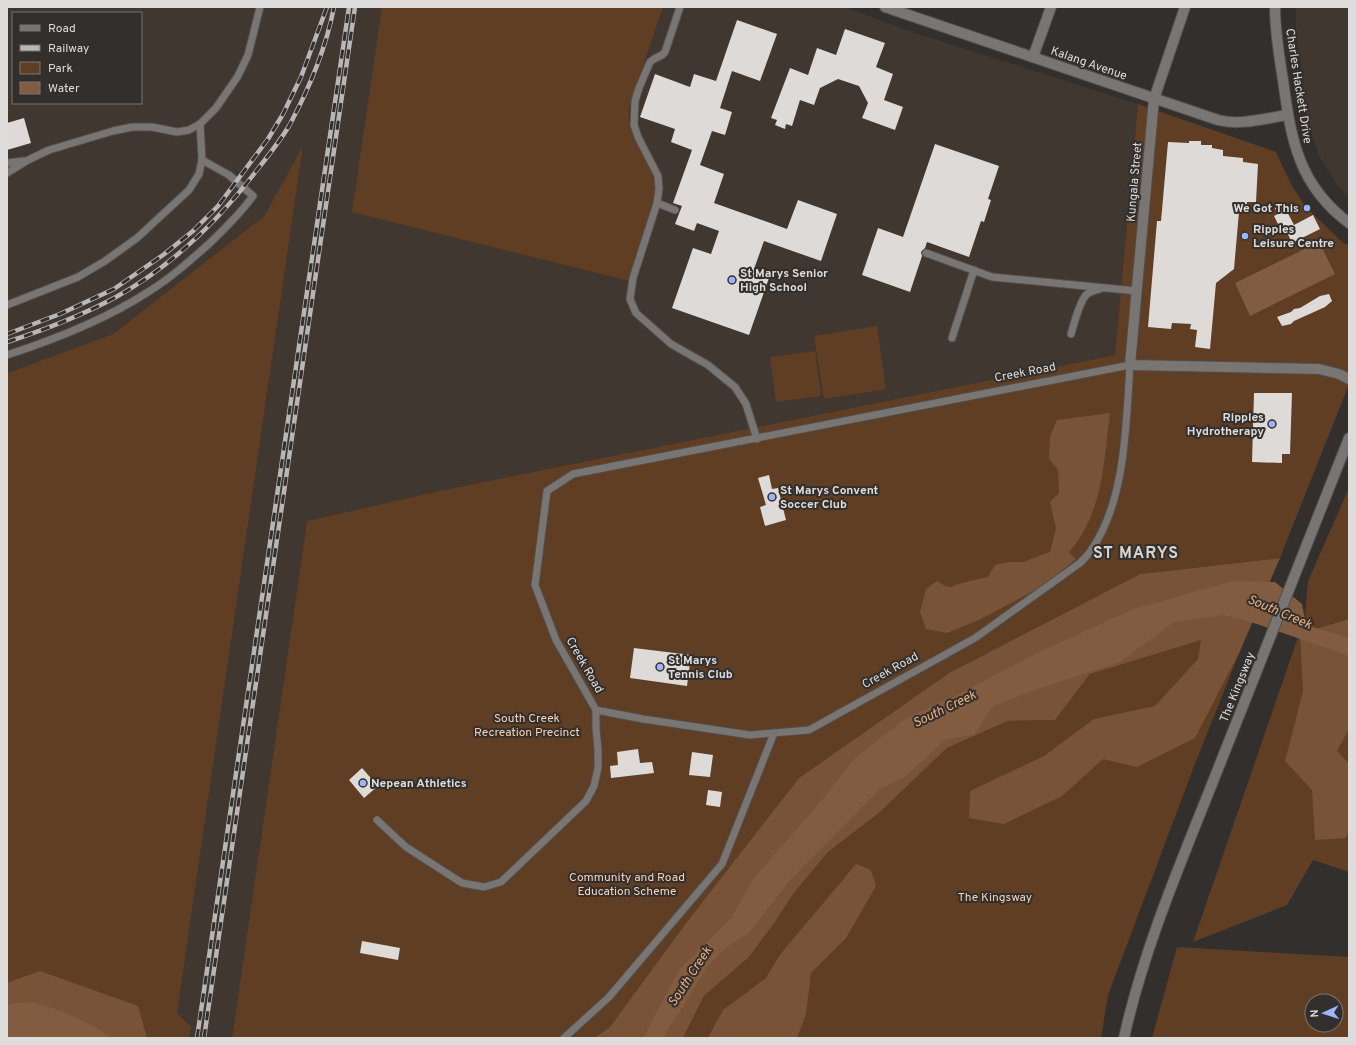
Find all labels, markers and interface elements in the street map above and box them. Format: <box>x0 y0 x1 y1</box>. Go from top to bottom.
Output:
legend <box>12 12 142 104</box>
text: Road <box>48 21 76 37</box>
street label: Charles Hackett Drive <box>1281 27 1315 145</box>
text: Railway <box>48 41 89 57</box>
street label: Kalang Avenue <box>1048 43 1129 85</box>
text: Park <box>48 61 73 77</box>
text: Water <box>48 81 80 97</box>
street label: Kungala Street <box>1124 141 1146 223</box>
place label: We Got This <box>1233 201 1299 217</box>
marker: We Got This <box>1302 203 1312 213</box>
place label: Ripples Leisure Centre <box>1253 222 1334 252</box>
marker: Ripples Leisure Centre <box>1240 231 1250 241</box>
place label: St Marys Senior High School <box>740 266 828 296</box>
marker: St Marys Senior High School <box>727 275 737 285</box>
street label: Creek Road <box>993 359 1057 387</box>
place label: Ripples Hydrotherapy <box>1187 410 1264 440</box>
marker: Ripples Hydrotherapy <box>1267 419 1277 429</box>
place label: St Marys Convent Soccer Club <box>780 483 879 513</box>
marker: St Marys Convent Soccer Club <box>767 492 777 502</box>
district label: ST MARYS <box>1093 544 1179 564</box>
water label: South Creek <box>1245 592 1314 634</box>
street label: Creek Road <box>562 635 607 696</box>
street label: Creek Road <box>859 649 922 693</box>
street label: The Kingsway <box>1217 650 1259 725</box>
place label: St Marys Tennis Club <box>668 653 733 683</box>
marker: St Marys Tennis Club <box>655 662 665 672</box>
water label: South Creek <box>911 687 979 732</box>
park label: South Creek Recreation Precinct <box>474 711 580 741</box>
place label: Nepean Athletics <box>371 776 467 792</box>
marker: Nepean Athletics <box>358 778 368 788</box>
park label: Community and Road Education Scheme <box>569 870 685 900</box>
park label: The Kingsway <box>958 890 1032 906</box>
water label: South Creek <box>665 944 716 1010</box>
north arrow <box>1304 993 1344 1033</box>
text: N <box>1308 1009 1322 1018</box>

